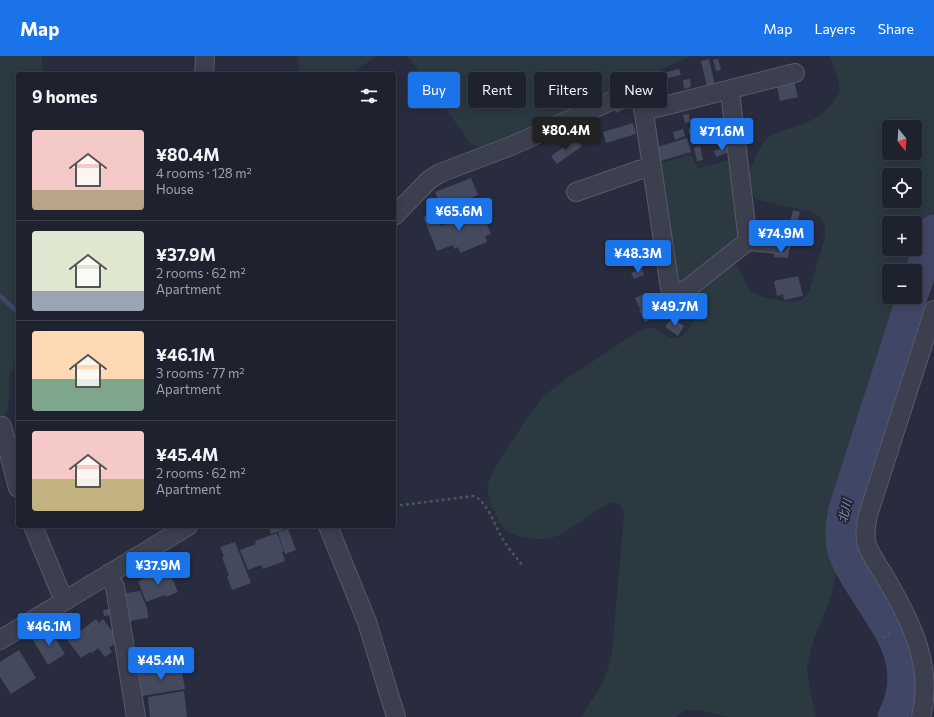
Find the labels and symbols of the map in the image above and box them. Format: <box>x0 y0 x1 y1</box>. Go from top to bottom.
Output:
pin: ¥80.4M <box>533 117 599 151</box>
pin: ¥71.6M <box>689 118 755 152</box>
north arrow <box>882 120 922 160</box>
pin: ¥65.6M <box>426 198 492 232</box>
pin: ¥74.9M <box>748 220 814 254</box>
pin: ¥48.3M <box>605 240 671 274</box>
pin: ¥49.7M <box>642 293 708 327</box>
water label: 北川 <box>835 496 854 524</box>
pin: ¥37.9M <box>125 552 191 586</box>
pin: ¥46.1M <box>16 613 82 647</box>
pin: ¥45.4M <box>128 647 194 681</box>

